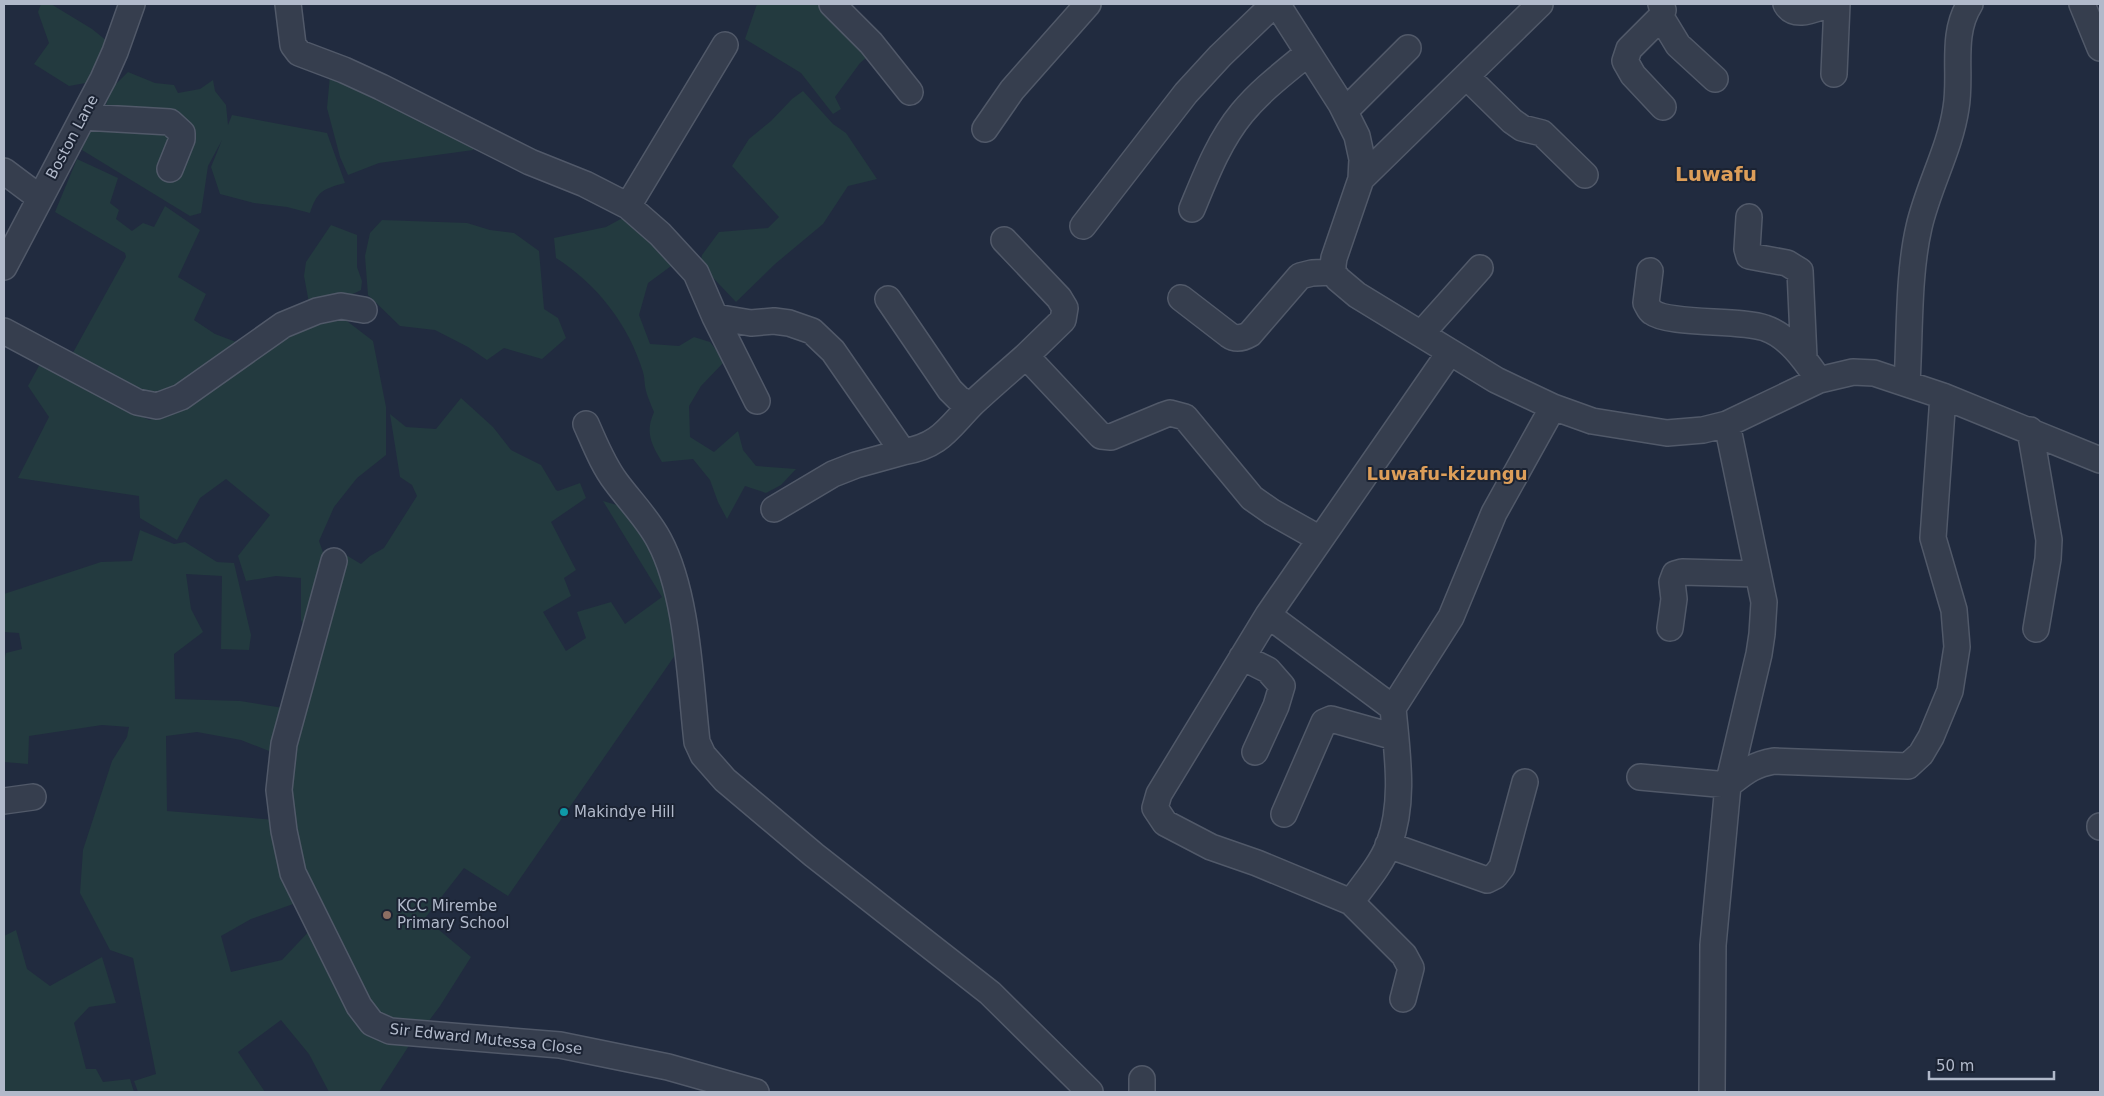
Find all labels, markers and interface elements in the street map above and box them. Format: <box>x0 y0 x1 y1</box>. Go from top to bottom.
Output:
street label: Boston Lane <box>42 92 102 182</box>
district label: Luwafu <box>1675 162 1757 186</box>
district label: Luwafu-kizungu <box>1366 463 1528 484</box>
place label: Makindye Hill <box>574 803 675 821</box>
marker: Makindye Hill <box>558 806 570 818</box>
place label: KCC Mirembe Primary School <box>397 897 510 932</box>
marker: KCC Mirembe Primary School <box>381 909 393 921</box>
street label: Sir Edward Mutessa Close <box>389 1020 583 1058</box>
scale bar <box>1929 1048 2054 1080</box>
text: 50 m <box>1936 1057 1974 1075</box>

